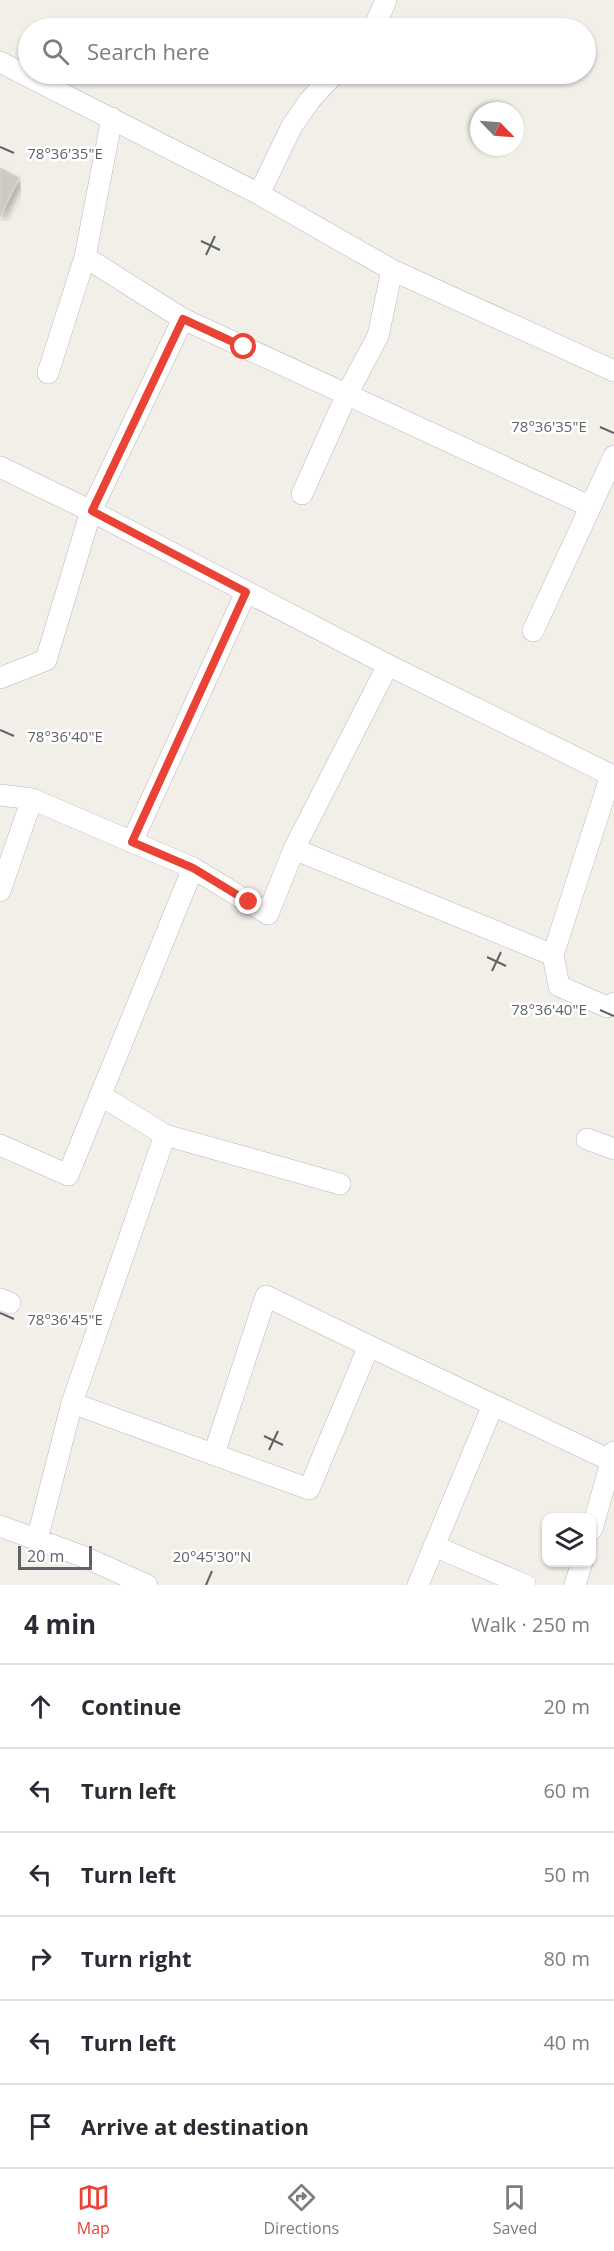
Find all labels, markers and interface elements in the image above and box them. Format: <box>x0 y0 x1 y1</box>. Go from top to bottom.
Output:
search box <box>18 18 596 84</box>
icon: search <box>39 35 72 68</box>
text: Search here <box>87 36 210 66</box>
north arrow <box>470 102 524 156</box>
text: 78°36'35"E <box>27 143 103 163</box>
route start <box>230 333 256 359</box>
text: 78°36'35"E <box>511 416 587 436</box>
text: 78°36'40"E <box>27 726 103 746</box>
route end <box>235 888 261 914</box>
text: 78°36'40"E <box>511 999 587 1019</box>
text: 78°36'45"E <box>27 1309 103 1329</box>
map controls <box>542 1513 596 1567</box>
button: layers <box>542 1513 596 1567</box>
scale bar <box>18 1543 92 1570</box>
text: 20 m <box>27 1545 64 1567</box>
text: 20°45'30"N <box>173 1546 251 1566</box>
text: 4 min <box>24 1606 96 1642</box>
text: Walk · 250 m <box>471 1611 590 1638</box>
icon: ahead <box>24 1690 57 1723</box>
text: Continue <box>81 1691 181 1721</box>
text: 20 m <box>543 1693 590 1720</box>
icon: left <box>24 1774 57 1807</box>
text: Turn left <box>81 1775 176 1805</box>
text: 60 m <box>543 1777 590 1804</box>
icon: left <box>24 1858 57 1891</box>
text: Turn left <box>81 1859 176 1889</box>
text: 50 m <box>543 1861 590 1888</box>
icon: right <box>24 1942 57 1975</box>
text: Turn right <box>81 1943 192 1973</box>
text: 80 m <box>543 1945 590 1972</box>
icon: left <box>24 2026 57 2059</box>
text: Turn left <box>81 2027 176 2057</box>
text: 40 m <box>543 2029 590 2056</box>
icon: arrive <box>24 2110 57 2143</box>
text: Arrive at destination <box>81 2111 309 2141</box>
tab: Map <box>77 2181 110 2239</box>
tab: Directions <box>263 2181 339 2239</box>
tab: Saved <box>493 2181 537 2239</box>

